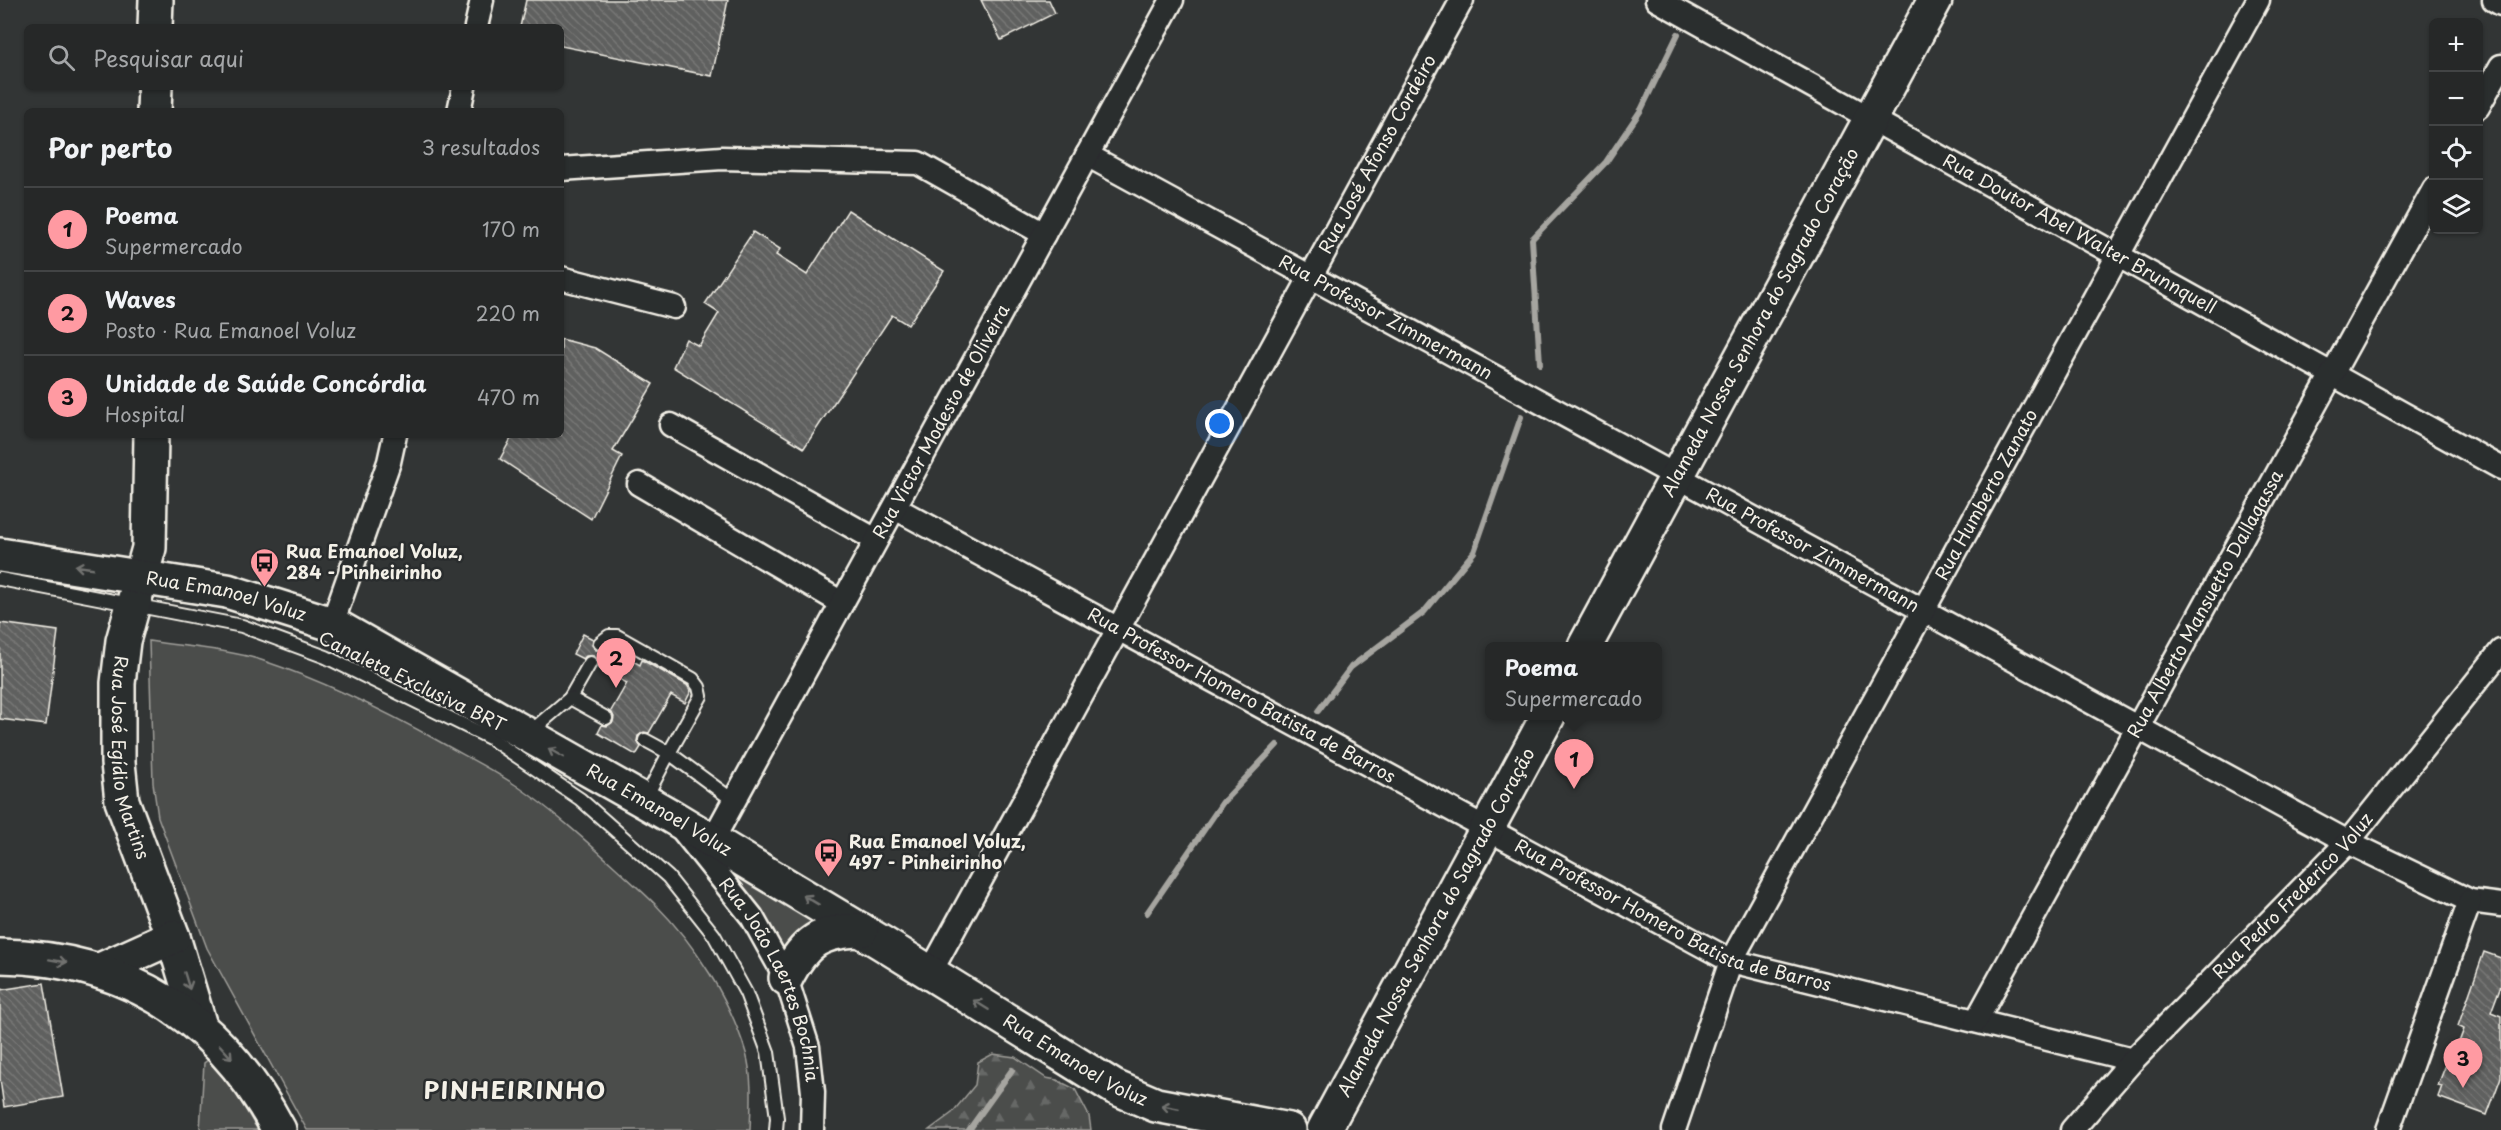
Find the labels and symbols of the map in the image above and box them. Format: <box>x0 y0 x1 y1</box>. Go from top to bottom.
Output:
street label: Rua José Afonso Cordeiro <box>1311 49 1442 258</box>
street label: Alameda Nossa Senhora do Sagrado Coração <box>1653 142 1865 501</box>
street label: Rua Doutor Abel Walter Brunnquell <box>1938 146 2222 320</box>
street label: Rua Professor Zimmermann <box>1274 247 1498 386</box>
street label: Rua Victor Modesto de Oliveira <box>865 299 1015 543</box>
street label: Rua Humberto Zanato <box>1927 404 2043 585</box>
your location <box>1205 409 1234 438</box>
street label: Rua Alberto Mansuetto Dallagassa <box>2119 464 2289 742</box>
street label: Rua Professor Zimmermann <box>1701 480 1925 618</box>
place label: Rua Emanoel Voluz, 284 - Pinheirinho <box>286 537 463 585</box>
bus stop icon: Rua Emanoel Voluz, 284 - Pinheirinho <box>249 546 281 588</box>
one-way arrow <box>75 562 95 573</box>
street label: Rua Emanoel Voluz <box>144 563 310 627</box>
street label: Rua Professor Homero Batista de Barros <box>1083 600 1401 789</box>
street label: Canaleta Exclusiva BRT <box>314 623 512 738</box>
pin: 2 <box>596 638 636 688</box>
street label: Rua José Egídio Martins <box>106 654 158 863</box>
pin: 1 <box>1554 740 1594 789</box>
street label: Alameda Nossa Senhora do Sagrado Coração <box>1330 742 1540 1101</box>
one-way arrow <box>548 747 565 759</box>
street label: Rua Emanoel Voluz <box>582 756 738 862</box>
street label: Rua Pedro Frederico Voluz <box>2205 806 2379 984</box>
place label: Rua Emanoel Voluz, 497 - Pinheirinho <box>849 827 1026 875</box>
street label: Rua Professor Homero Batista de Barros <box>1510 831 1834 997</box>
bus stop icon: Rua Emanoel Voluz, 497 - Pinheirinho <box>812 836 844 878</box>
street label: Rua João Laertes Bochnia <box>713 871 827 1083</box>
one-way arrow <box>803 894 820 906</box>
one-way arrow <box>48 956 67 967</box>
one-way arrow <box>182 971 193 990</box>
one-way arrow <box>973 998 990 1010</box>
street label: Rua Emanoel Voluz <box>998 1006 1153 1112</box>
pin: 3 <box>2444 1038 2482 1088</box>
one-way arrow <box>219 1045 233 1060</box>
district label: PINHEIRINHO <box>423 1071 607 1107</box>
one-way arrow <box>1160 1101 1180 1112</box>

